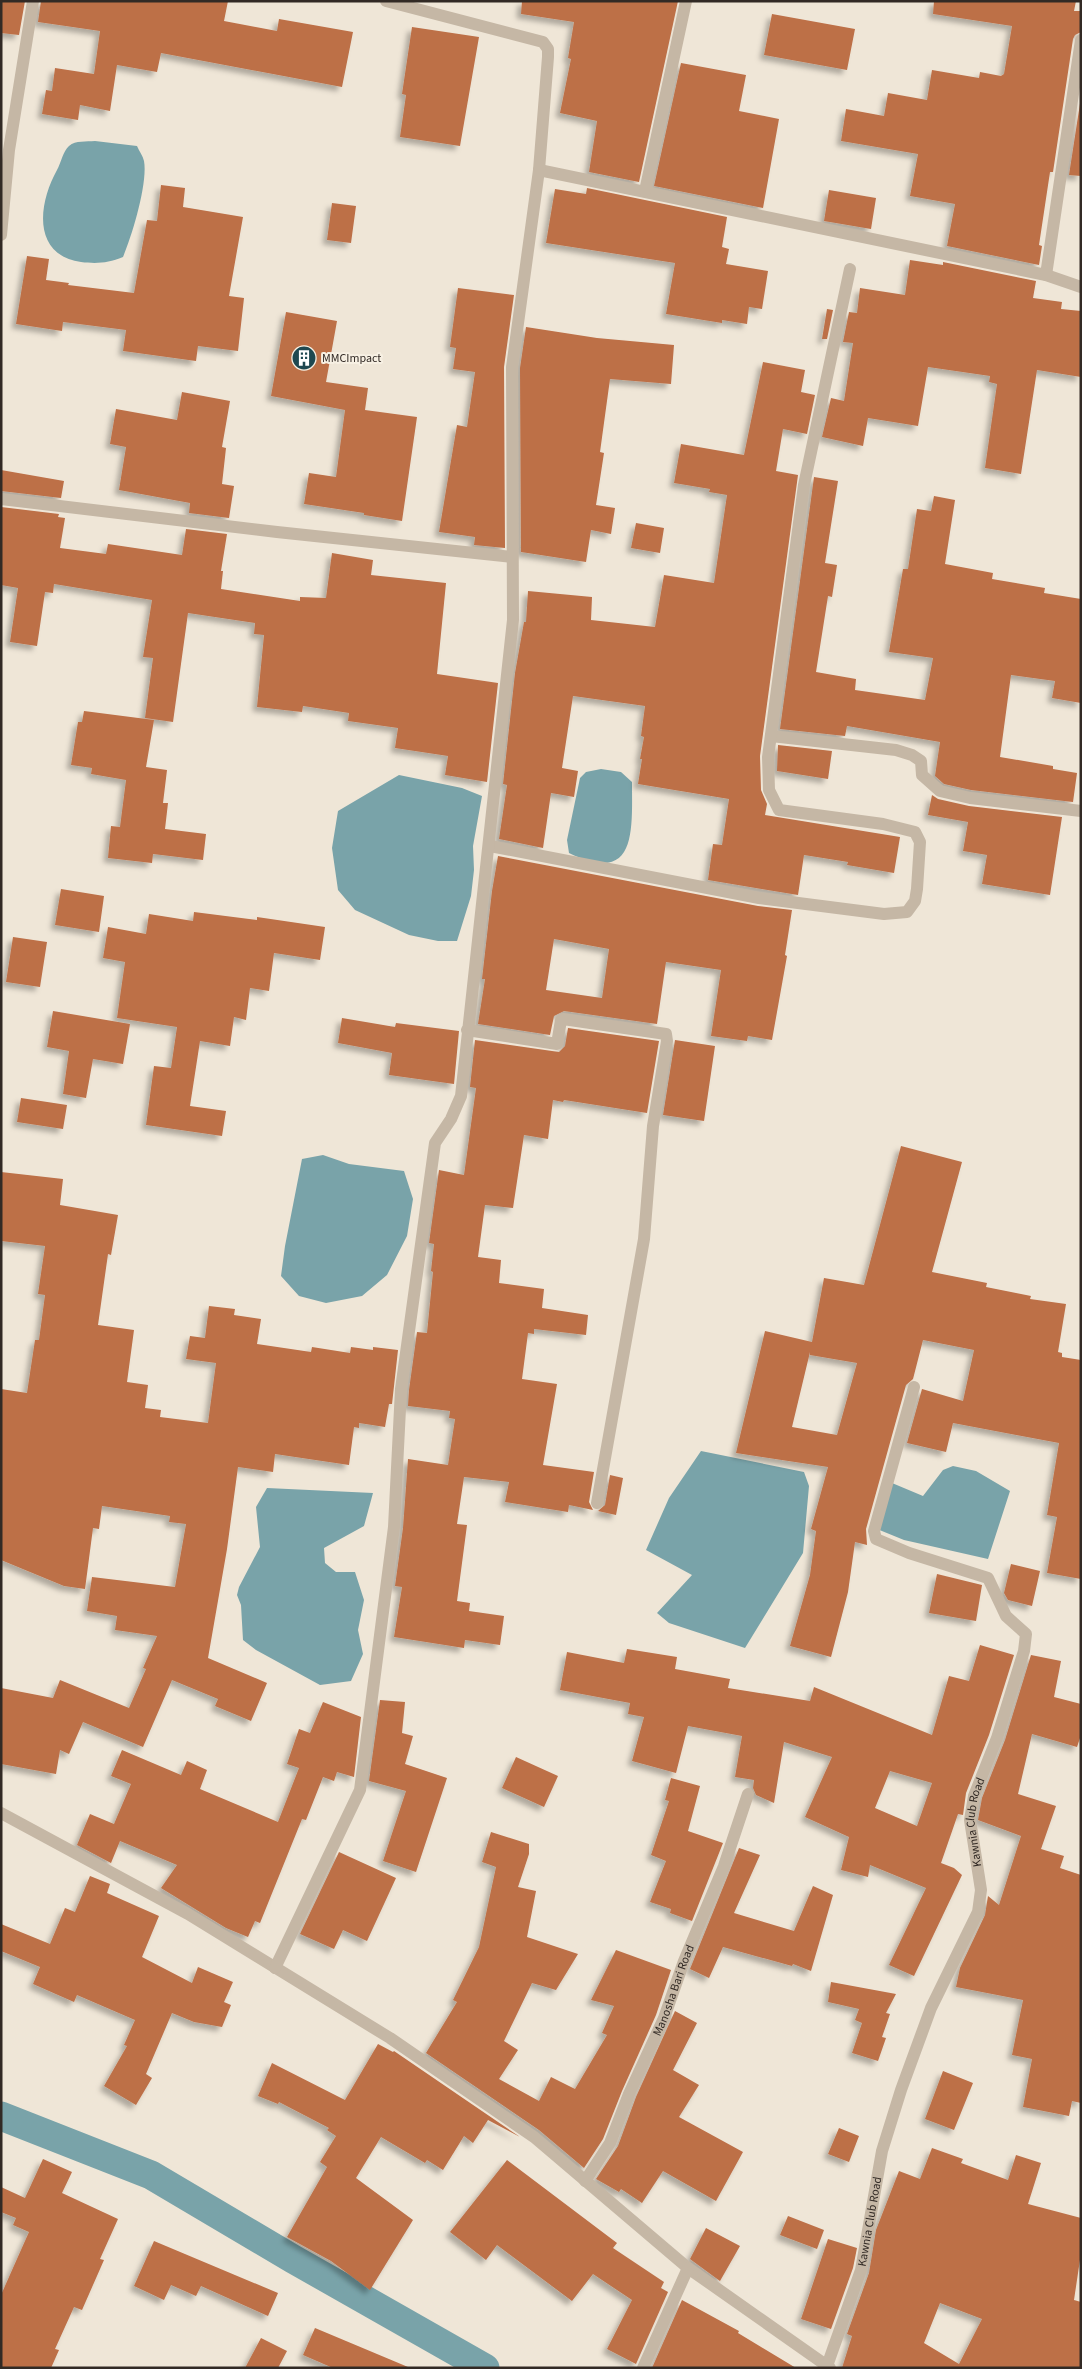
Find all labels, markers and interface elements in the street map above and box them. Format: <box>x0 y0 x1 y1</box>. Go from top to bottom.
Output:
building icon: MMCImpact <box>291 345 317 371</box>
place label: MMCImpact <box>322 350 381 367</box>
street label: Kawnia Club Road <box>962 1775 989 1868</box>
street label: Manosha Bari Road <box>649 1942 699 2039</box>
street label: Kawnia Club Road <box>854 2175 886 2268</box>

